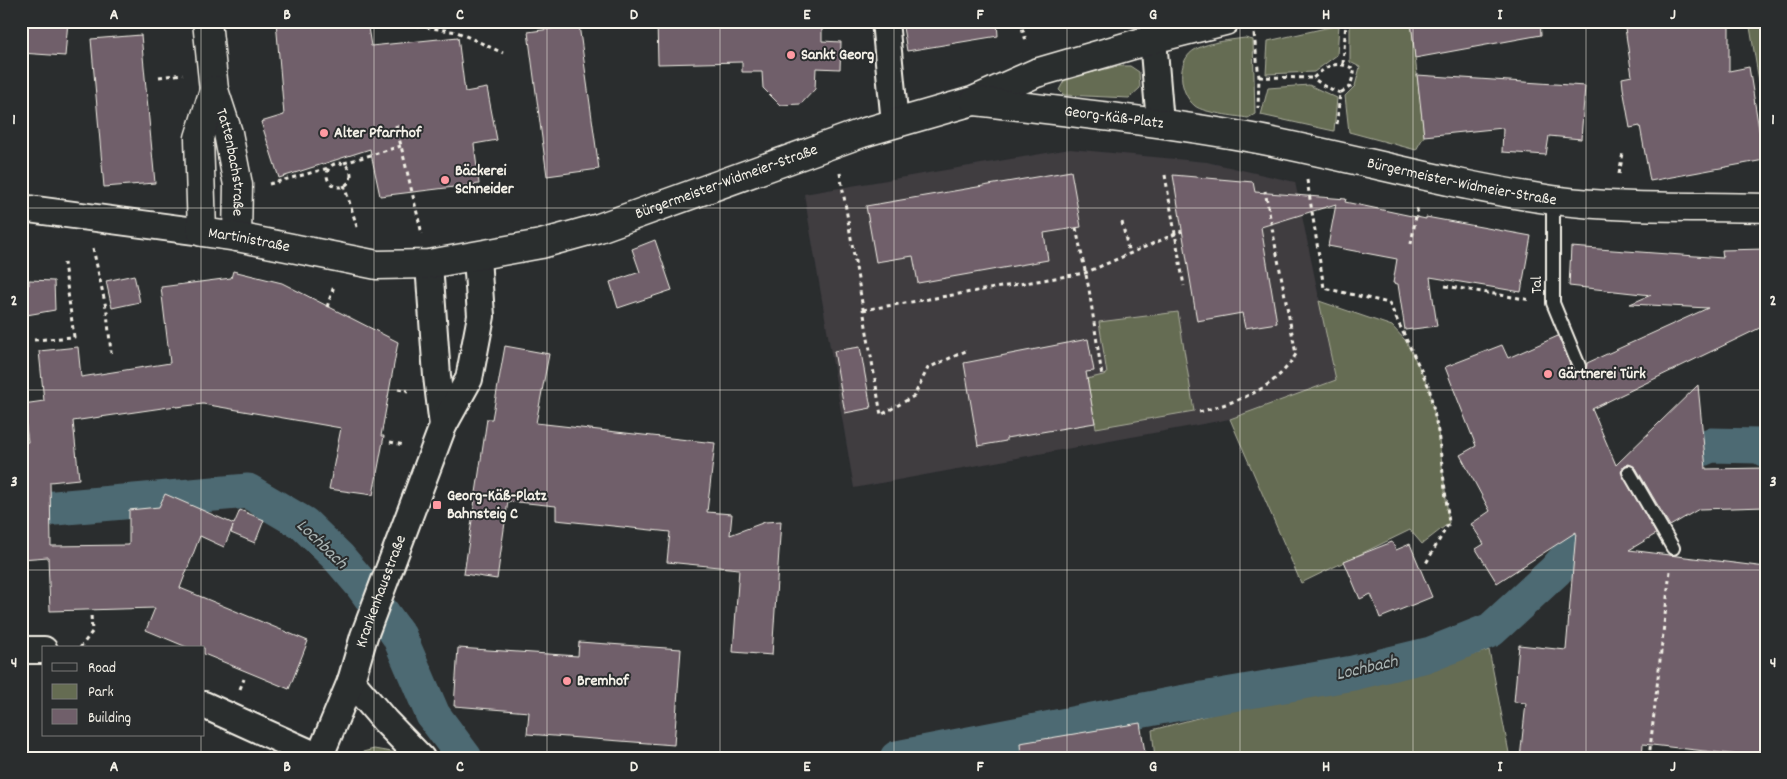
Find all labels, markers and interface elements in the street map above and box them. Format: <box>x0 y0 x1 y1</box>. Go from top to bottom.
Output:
text: A <box>110 4 119 27</box>
text: B <box>283 4 291 27</box>
text: C <box>456 4 464 27</box>
text: D <box>630 4 639 27</box>
text: E <box>803 4 811 27</box>
text: F <box>976 4 984 27</box>
text: G <box>1149 4 1157 27</box>
text: H <box>1322 4 1330 27</box>
text: I <box>1498 4 1504 27</box>
text: J <box>1670 4 1676 27</box>
place label: Sankt Georg <box>801 44 874 67</box>
marker: Sankt Georg <box>785 49 797 61</box>
street label: Georg-Käß-Platz <box>1063 100 1165 135</box>
street label: Tattenbachstraße <box>209 106 250 216</box>
text: 1 <box>12 109 16 132</box>
text: 1 <box>1771 109 1775 132</box>
place label: Alter Pfarrhof <box>334 122 423 145</box>
marker: Alter Pfarrhof <box>318 127 330 139</box>
street label: Bürgermeister-Widmeier-Straße <box>632 138 821 225</box>
street label: Bürgermeister-Widmeier-Straße <box>1365 152 1558 212</box>
place label: Bäckerei Schneider <box>455 160 515 201</box>
marker: Bäckerei Schneider <box>439 174 451 186</box>
street label: Martinistraße <box>207 222 292 259</box>
street label: Tal <box>1526 276 1549 294</box>
text: 2 <box>11 290 18 313</box>
text: 2 <box>1770 290 1777 313</box>
place label: Gärtnerei Türk <box>1558 363 1646 386</box>
marker: Gärtnerei Türk <box>1542 368 1554 380</box>
text: 3 <box>10 471 18 494</box>
text: 3 <box>1769 471 1777 494</box>
place label: Georg-Käß-Platz Bahnsteig C <box>447 485 548 526</box>
marker: Georg-Käß-Platz Bahnsteig C <box>431 499 443 511</box>
water label: Lochbach <box>290 514 353 576</box>
street label: Krankenhausstraße <box>350 532 412 650</box>
legend <box>42 646 205 736</box>
water label: Lochbach <box>1334 650 1401 688</box>
text: 4 <box>11 652 17 675</box>
text: 4 <box>1770 652 1776 675</box>
text: Road <box>88 658 116 680</box>
place label: Bremhof <box>577 670 630 693</box>
marker: Bremhof <box>561 675 573 687</box>
text: Park <box>88 682 114 704</box>
text: Building <box>88 708 131 730</box>
text: A <box>110 756 119 779</box>
text: B <box>283 756 291 779</box>
text: C <box>456 756 464 779</box>
text: D <box>630 756 639 779</box>
text: E <box>803 756 811 779</box>
text: F <box>976 756 984 779</box>
text: G <box>1149 756 1157 779</box>
text: H <box>1322 756 1330 779</box>
text: I <box>1498 756 1504 779</box>
text: J <box>1670 756 1676 779</box>

